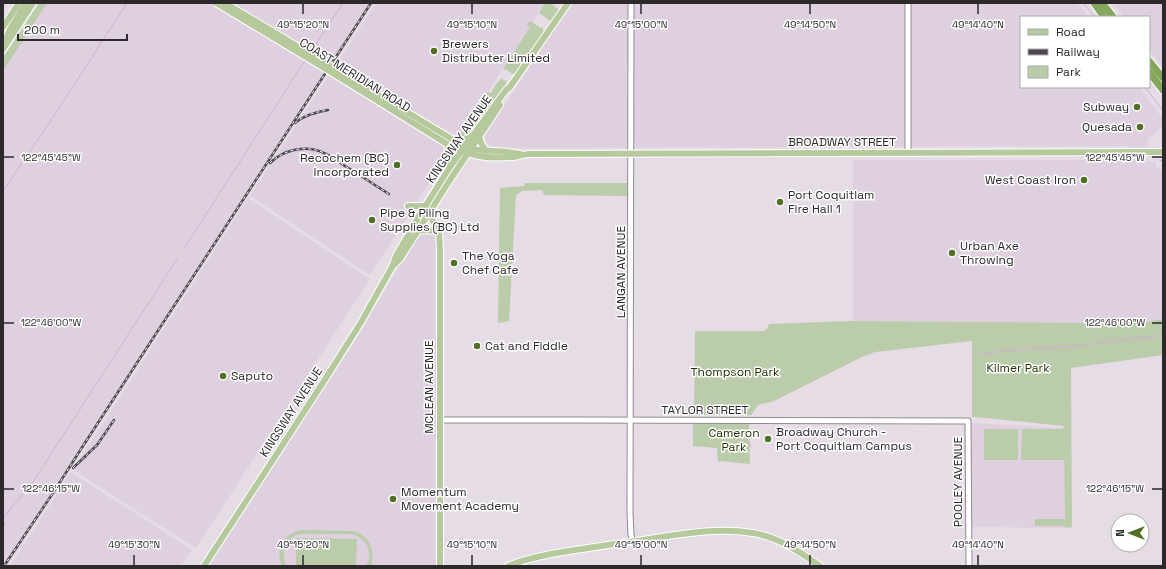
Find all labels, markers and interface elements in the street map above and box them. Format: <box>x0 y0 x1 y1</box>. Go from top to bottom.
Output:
scale bar <box>18 16 127 42</box>
legend <box>1020 16 1150 88</box>
text: 49°15'20"N <box>277 18 329 31</box>
text: 49°15'10"N <box>447 18 497 31</box>
text: 49°15'00"N <box>615 18 667 31</box>
text: 49°14'50"N <box>784 18 836 31</box>
text: 49°14'40"N <box>952 18 1004 31</box>
text: 200 m <box>24 22 60 38</box>
text: Road <box>1056 24 1085 40</box>
street label: COAST MERIDIAN ROAD <box>296 34 414 116</box>
place label: Brewers Distributer Limited <box>442 36 550 66</box>
text: Railway <box>1056 44 1100 60</box>
marker: Brewers Distributer Limited <box>429 46 439 56</box>
text: Park <box>1056 64 1081 80</box>
street label: KINGSWAY AVENUE <box>423 92 496 186</box>
place label: Subway <box>1083 99 1129 115</box>
marker: Subway <box>1132 102 1142 112</box>
place label: Quesada <box>1082 119 1132 135</box>
marker: Quesada <box>1135 122 1145 132</box>
street label: BROADWAY STREET <box>788 134 896 150</box>
place label: Recochem (BC) Incorporated <box>300 150 389 180</box>
text: 122°45'45"W <box>21 151 81 164</box>
text: 122°45'45"W <box>1085 151 1145 164</box>
marker: Recochem (BC) Incorporated <box>392 160 402 170</box>
place label: West Coast Iron <box>985 172 1076 188</box>
marker: West Coast Iron <box>1079 175 1089 185</box>
place label: Port Coquitlam Fire Hall 1 <box>788 187 874 217</box>
marker: Port Coquitlam Fire Hall 1 <box>775 197 785 207</box>
place label: Pipe & Piling Supplies (BC) Ltd <box>380 205 479 235</box>
marker: Pipe & Piling Supplies (BC) Ltd <box>367 215 377 225</box>
street label: LANGAN AVENUE <box>613 226 629 318</box>
place label: Urban Axe Throwing <box>960 238 1019 268</box>
place label: The Yoga Chef Cafe <box>462 248 519 278</box>
marker: Urban Axe Throwing <box>947 248 957 258</box>
marker: The Yoga Chef Cafe <box>449 258 459 268</box>
text: 122°46'00"W <box>21 316 82 329</box>
text: 122°46'00"W <box>1085 316 1146 329</box>
place label: Cat and Fiddle <box>485 338 568 354</box>
street label: MCLEAN AVENUE <box>421 340 437 434</box>
marker: Cat and Fiddle <box>472 341 482 351</box>
park label: Kilmer Park <box>986 360 1050 376</box>
street label: KINGSWAY AVENUE <box>256 364 326 460</box>
park label: Thompson Park <box>690 364 780 380</box>
place label: Saputo <box>231 368 273 384</box>
marker: Saputo <box>218 371 228 381</box>
street label: TAYLOR STREET <box>661 402 749 418</box>
place label: Broadway Church - Port Coquitlam Campus <box>776 424 912 454</box>
park label: Cameron Park <box>708 425 760 455</box>
marker: Broadway Church - Port Coquitlam Campus <box>763 434 773 444</box>
street label: POOLEY AVENUE <box>950 437 966 527</box>
text: 122°46'15"W <box>22 482 80 495</box>
text: 122°46'15"W <box>1086 482 1144 495</box>
place label: Momentum Movement Academy <box>401 484 519 514</box>
marker: Momentum Movement Academy <box>388 494 398 504</box>
north arrow <box>1110 513 1150 553</box>
text: N <box>1113 529 1127 537</box>
text: 49°15'30"N <box>108 538 160 551</box>
text: 49°15'20"N <box>277 538 329 551</box>
text: 49°15'10"N <box>447 538 497 551</box>
text: 49°15'00"N <box>615 538 667 551</box>
text: 49°14'50"N <box>784 538 836 551</box>
text: 49°14'40"N <box>952 538 1004 551</box>

